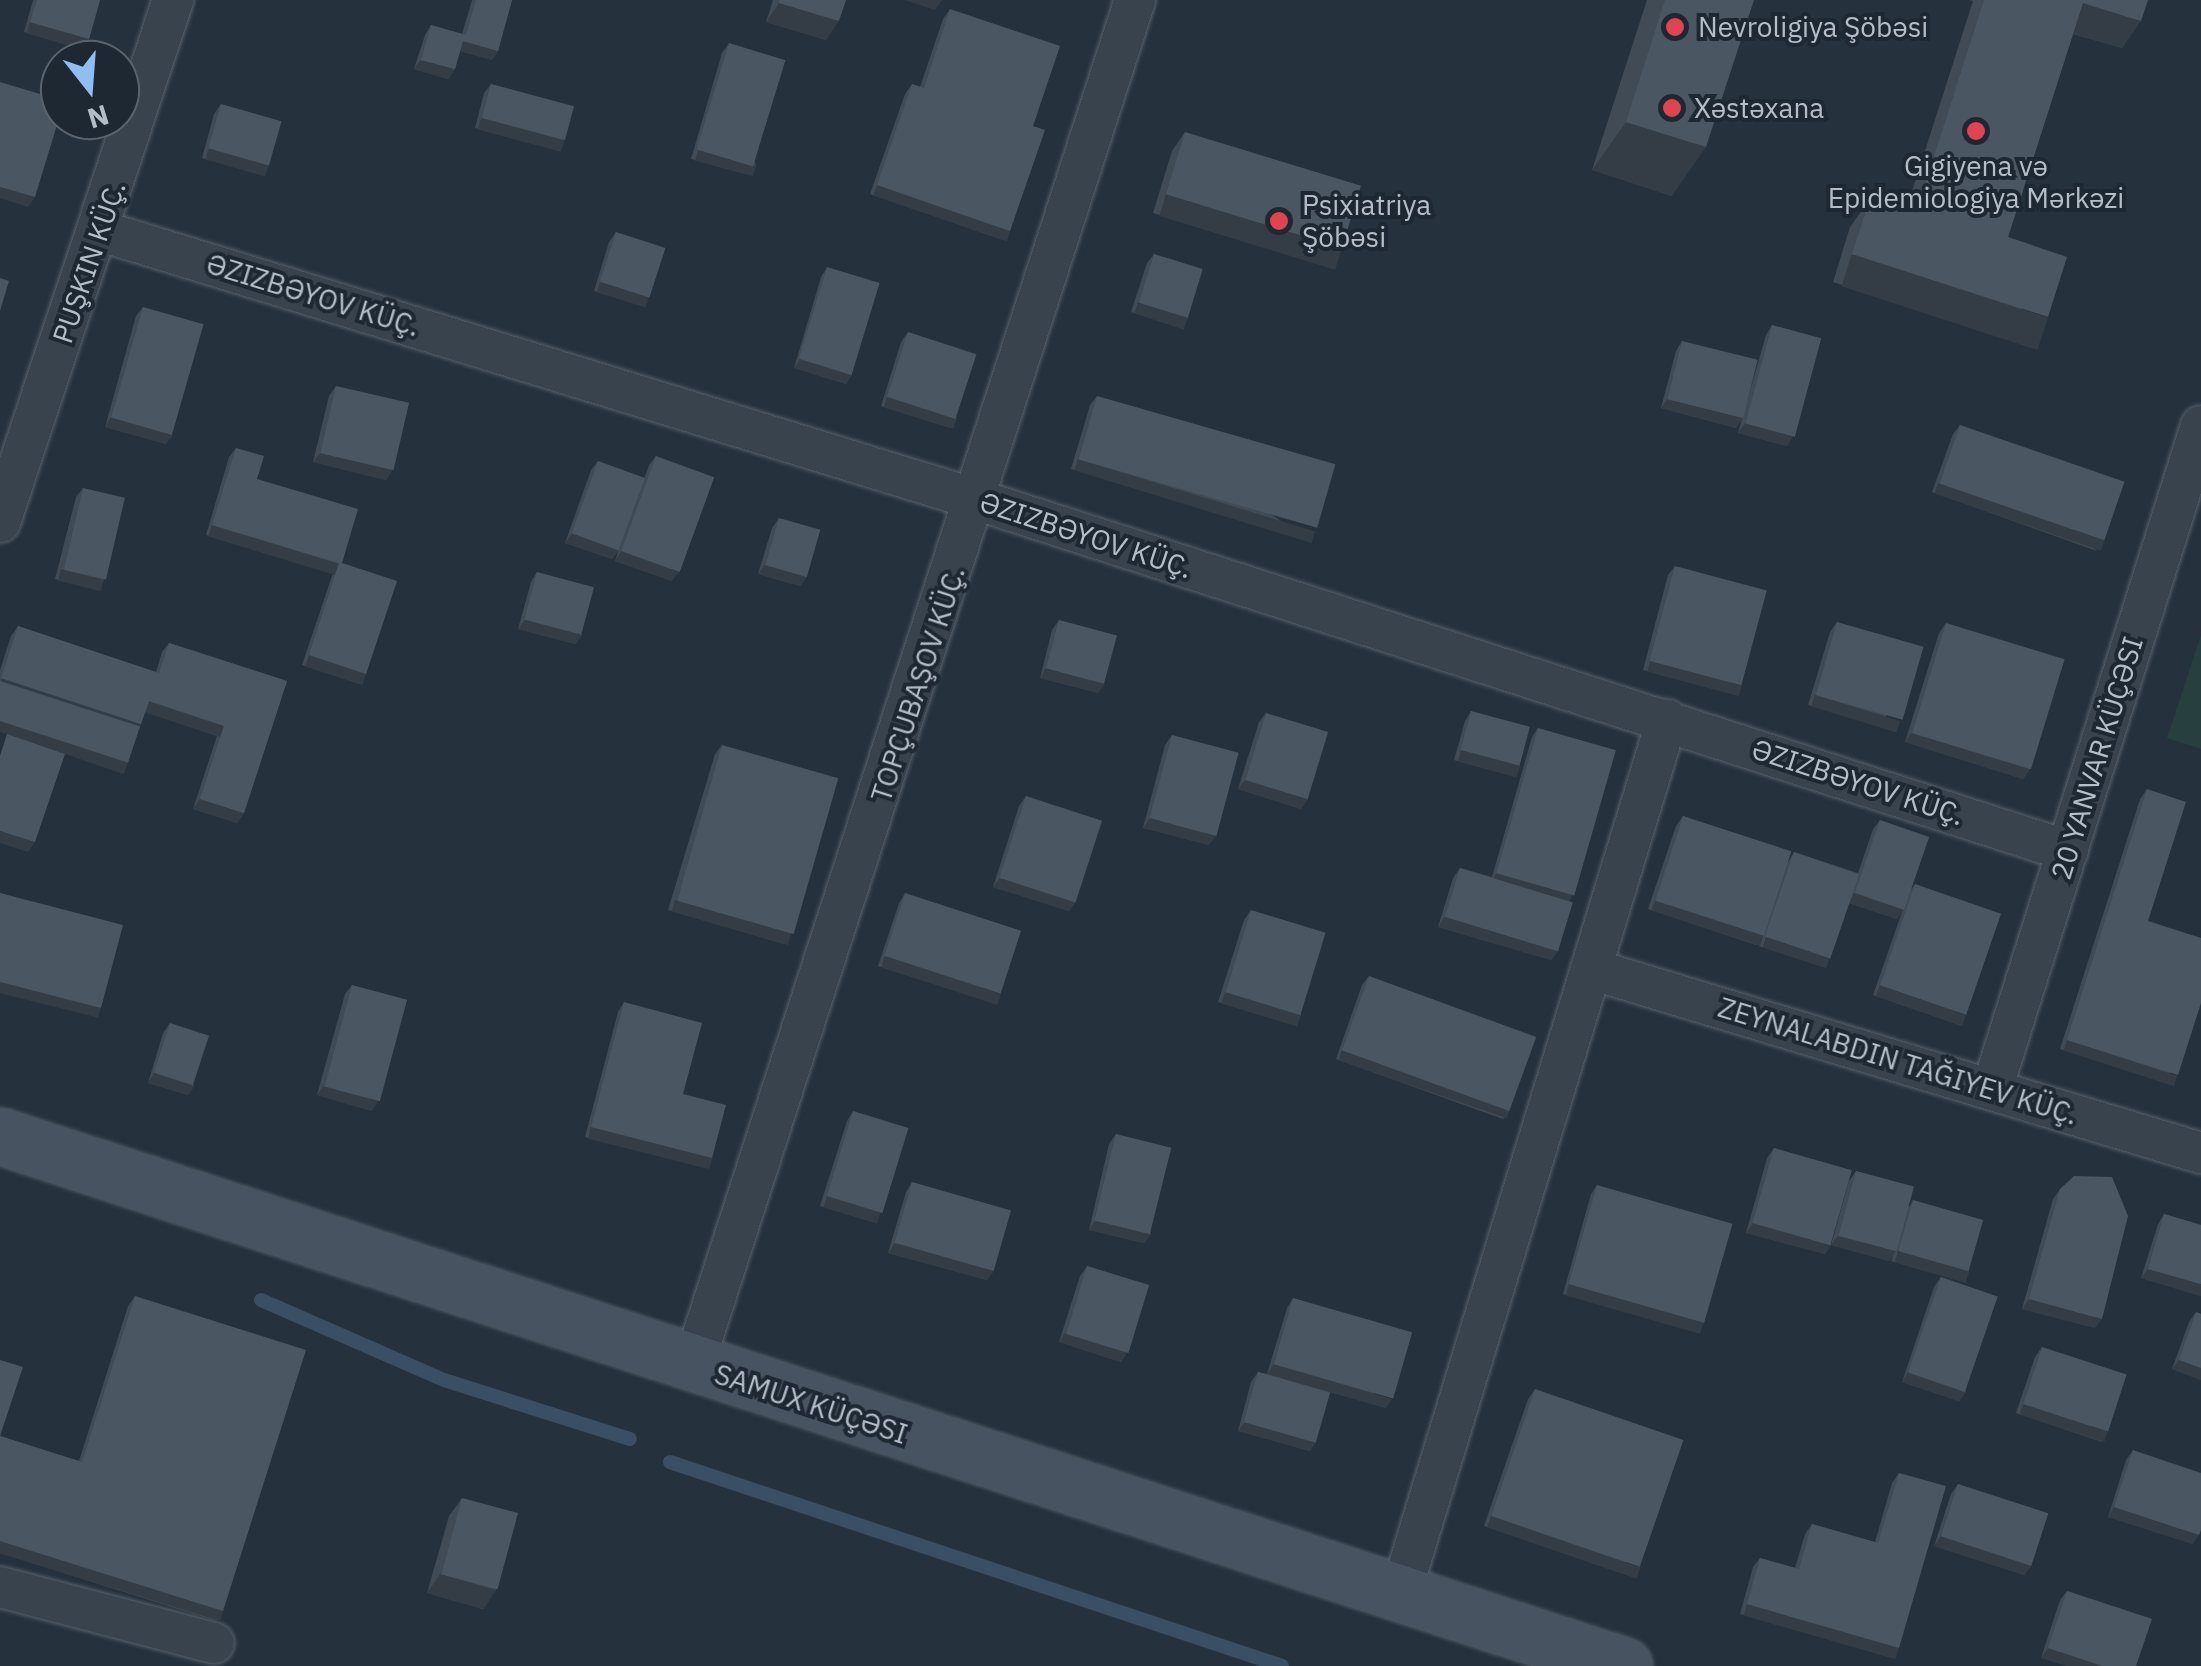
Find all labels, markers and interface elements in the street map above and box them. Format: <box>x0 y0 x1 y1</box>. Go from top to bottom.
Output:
place label: Nevroligiya Şöbəsi <box>1698 10 1928 44</box>
marker: Nevroligiya Şöbəsi <box>1662 14 1688 40</box>
north arrow <box>40 40 140 140</box>
place label: Xəstəxana <box>1694 91 1824 125</box>
marker: Xəstəxana <box>1659 95 1685 121</box>
text: N <box>83 97 113 138</box>
marker: Gigiyena və Epidemiologiya Mərkəzi <box>1963 118 1989 144</box>
place label: Gigiyena və Epidemiologiya Mərkəzi <box>1828 149 2124 215</box>
street label: PUŞKIN KÜÇ. <box>46 176 132 348</box>
place label: Psixiatriya Şöbəsi <box>1302 188 1431 254</box>
marker: Psixiatriya Şöbəsi <box>1266 208 1292 234</box>
street label: ƏZIZBƏYOV KÜÇ. <box>202 247 424 343</box>
street label: ƏZIZBƏYOV KÜÇ. <box>976 485 1196 585</box>
street label: TOPÇUBAŞOV KÜÇ. <box>864 562 972 806</box>
street label: 20 YANVAR KÜÇƏSI <box>2044 632 2150 884</box>
street label: ƏZIZBƏYOV KÜÇ. <box>1748 732 1968 832</box>
street label: ZEYNALABDIN TAĞIYEV KÜÇ. <box>1714 990 2082 1132</box>
street label: SAMUX KÜÇƏSI <box>710 1357 912 1451</box>

